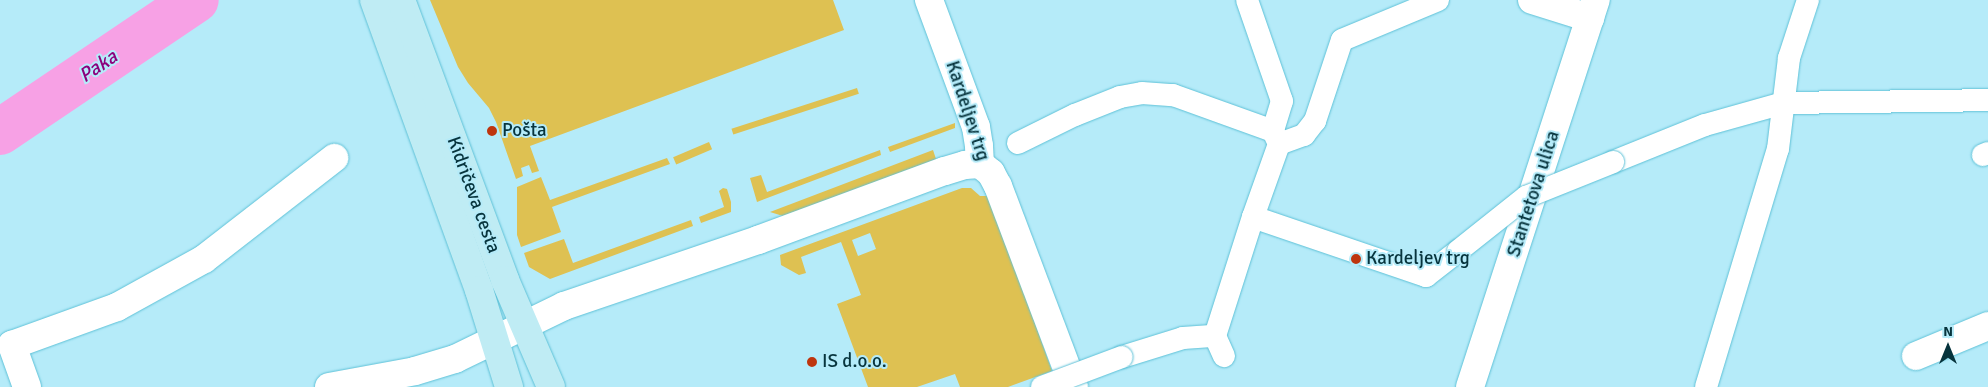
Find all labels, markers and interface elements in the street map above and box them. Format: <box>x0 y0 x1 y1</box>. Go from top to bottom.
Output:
water label: Paka <box>74 45 122 87</box>
street label: Kardeljev trg <box>940 58 994 164</box>
place label: Pošta <box>502 120 547 142</box>
marker: Pošta <box>486 125 498 137</box>
street label: Stantetova ulica <box>1503 128 1565 260</box>
street label: Kidričeva cesta <box>441 134 505 256</box>
place label: Kardeljev trg <box>1366 248 1470 270</box>
marker: Kardeljev trg <box>1350 253 1362 265</box>
north arrow <box>1923 322 1973 372</box>
text: N <box>1943 323 1953 340</box>
place label: IS d.o.o. <box>822 351 887 373</box>
marker: IS d.o.o. <box>806 356 818 368</box>

